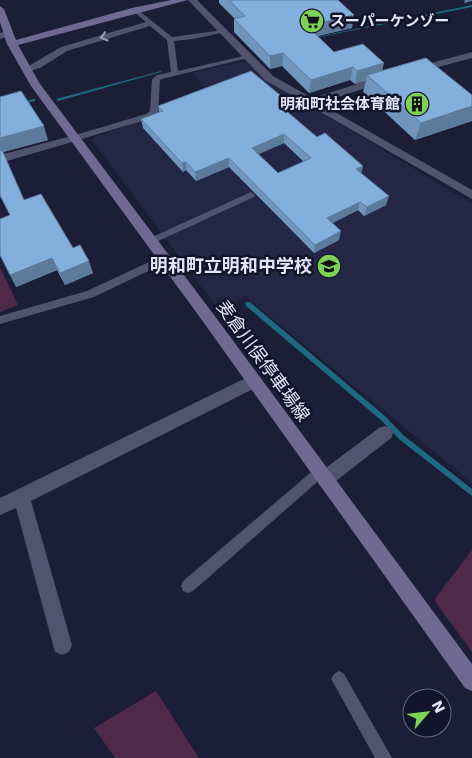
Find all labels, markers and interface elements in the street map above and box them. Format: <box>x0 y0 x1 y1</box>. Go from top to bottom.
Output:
supermarket icon: スーパーケンゾー <box>299 8 325 34</box>
place label: スーパーケンゾー <box>330 12 449 30</box>
one-way arrow <box>101 32 109 42</box>
building icon: 明和町社会体育館 <box>404 91 430 117</box>
place label: 明和町社会体育館 <box>280 95 400 113</box>
school or university icon: 明和町立明和中学校 <box>316 253 342 279</box>
place label: 明和町立明和中学校 <box>150 255 312 276</box>
street label: 麦倉川俣停車場線 <box>213 296 314 425</box>
north arrow <box>402 688 452 738</box>
text: N <box>429 698 448 716</box>

